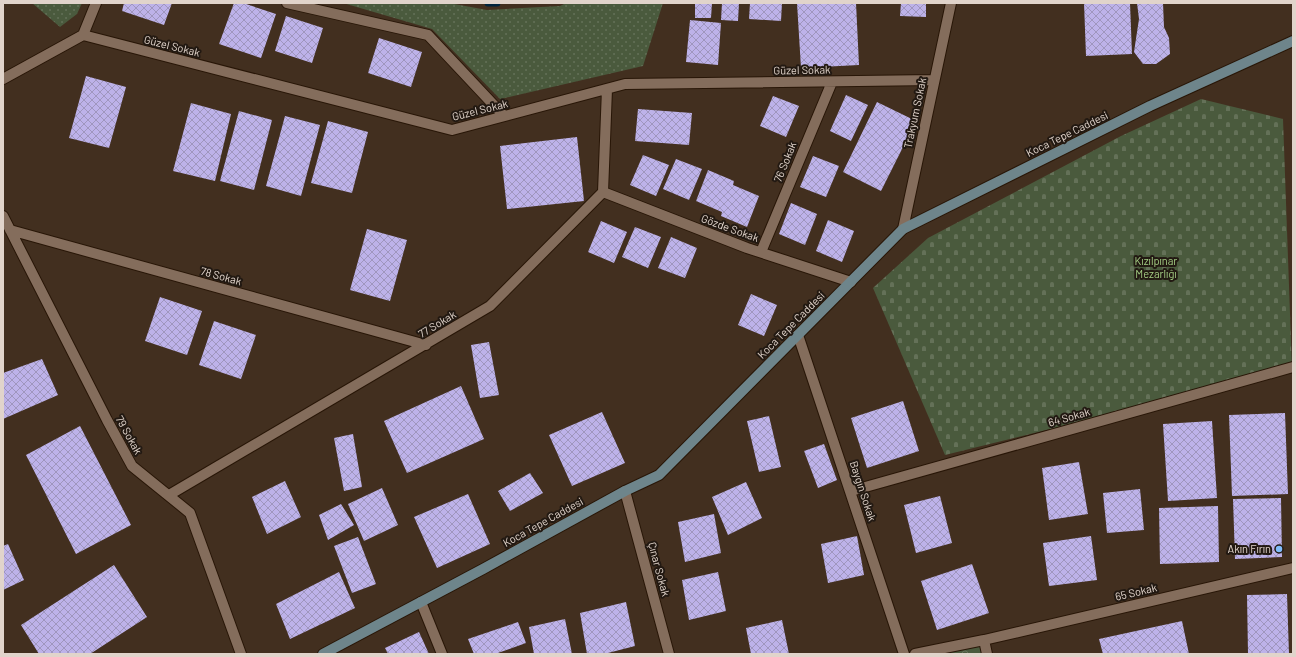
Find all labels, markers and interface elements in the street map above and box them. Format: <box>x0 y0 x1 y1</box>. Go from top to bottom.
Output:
street label: Güzel Sokak <box>143 32 202 59</box>
street label: Güzel Sokak <box>773 62 831 76</box>
street label: Trakyum Sokak <box>901 76 928 149</box>
street label: Güzel Sokak <box>451 96 510 123</box>
street label: Koca Tepe Caddesi <box>1024 108 1110 159</box>
street label: 76 Sokak <box>771 139 799 184</box>
street label: Gözde Sokak <box>699 211 761 244</box>
park label: Kızılpınar Mezarlığı <box>1135 254 1177 280</box>
street label: 78 Sokak <box>199 264 244 287</box>
street label: Koca Tepe Caddesi <box>754 288 827 361</box>
street label: 77 Sokak <box>416 307 458 340</box>
street label: 64 Sokak <box>1046 404 1092 429</box>
street label: 79 Sokak <box>114 413 146 457</box>
street label: Baygın Sokak <box>848 459 879 523</box>
street label: Koca Tepe Caddesi <box>500 494 585 549</box>
street label: Çınar Sokak <box>646 540 673 598</box>
place label: Akın Fırın <box>1228 542 1271 555</box>
marker: Akın Fırın <box>1274 544 1284 554</box>
street label: 65 Sokak <box>1114 580 1159 603</box>

